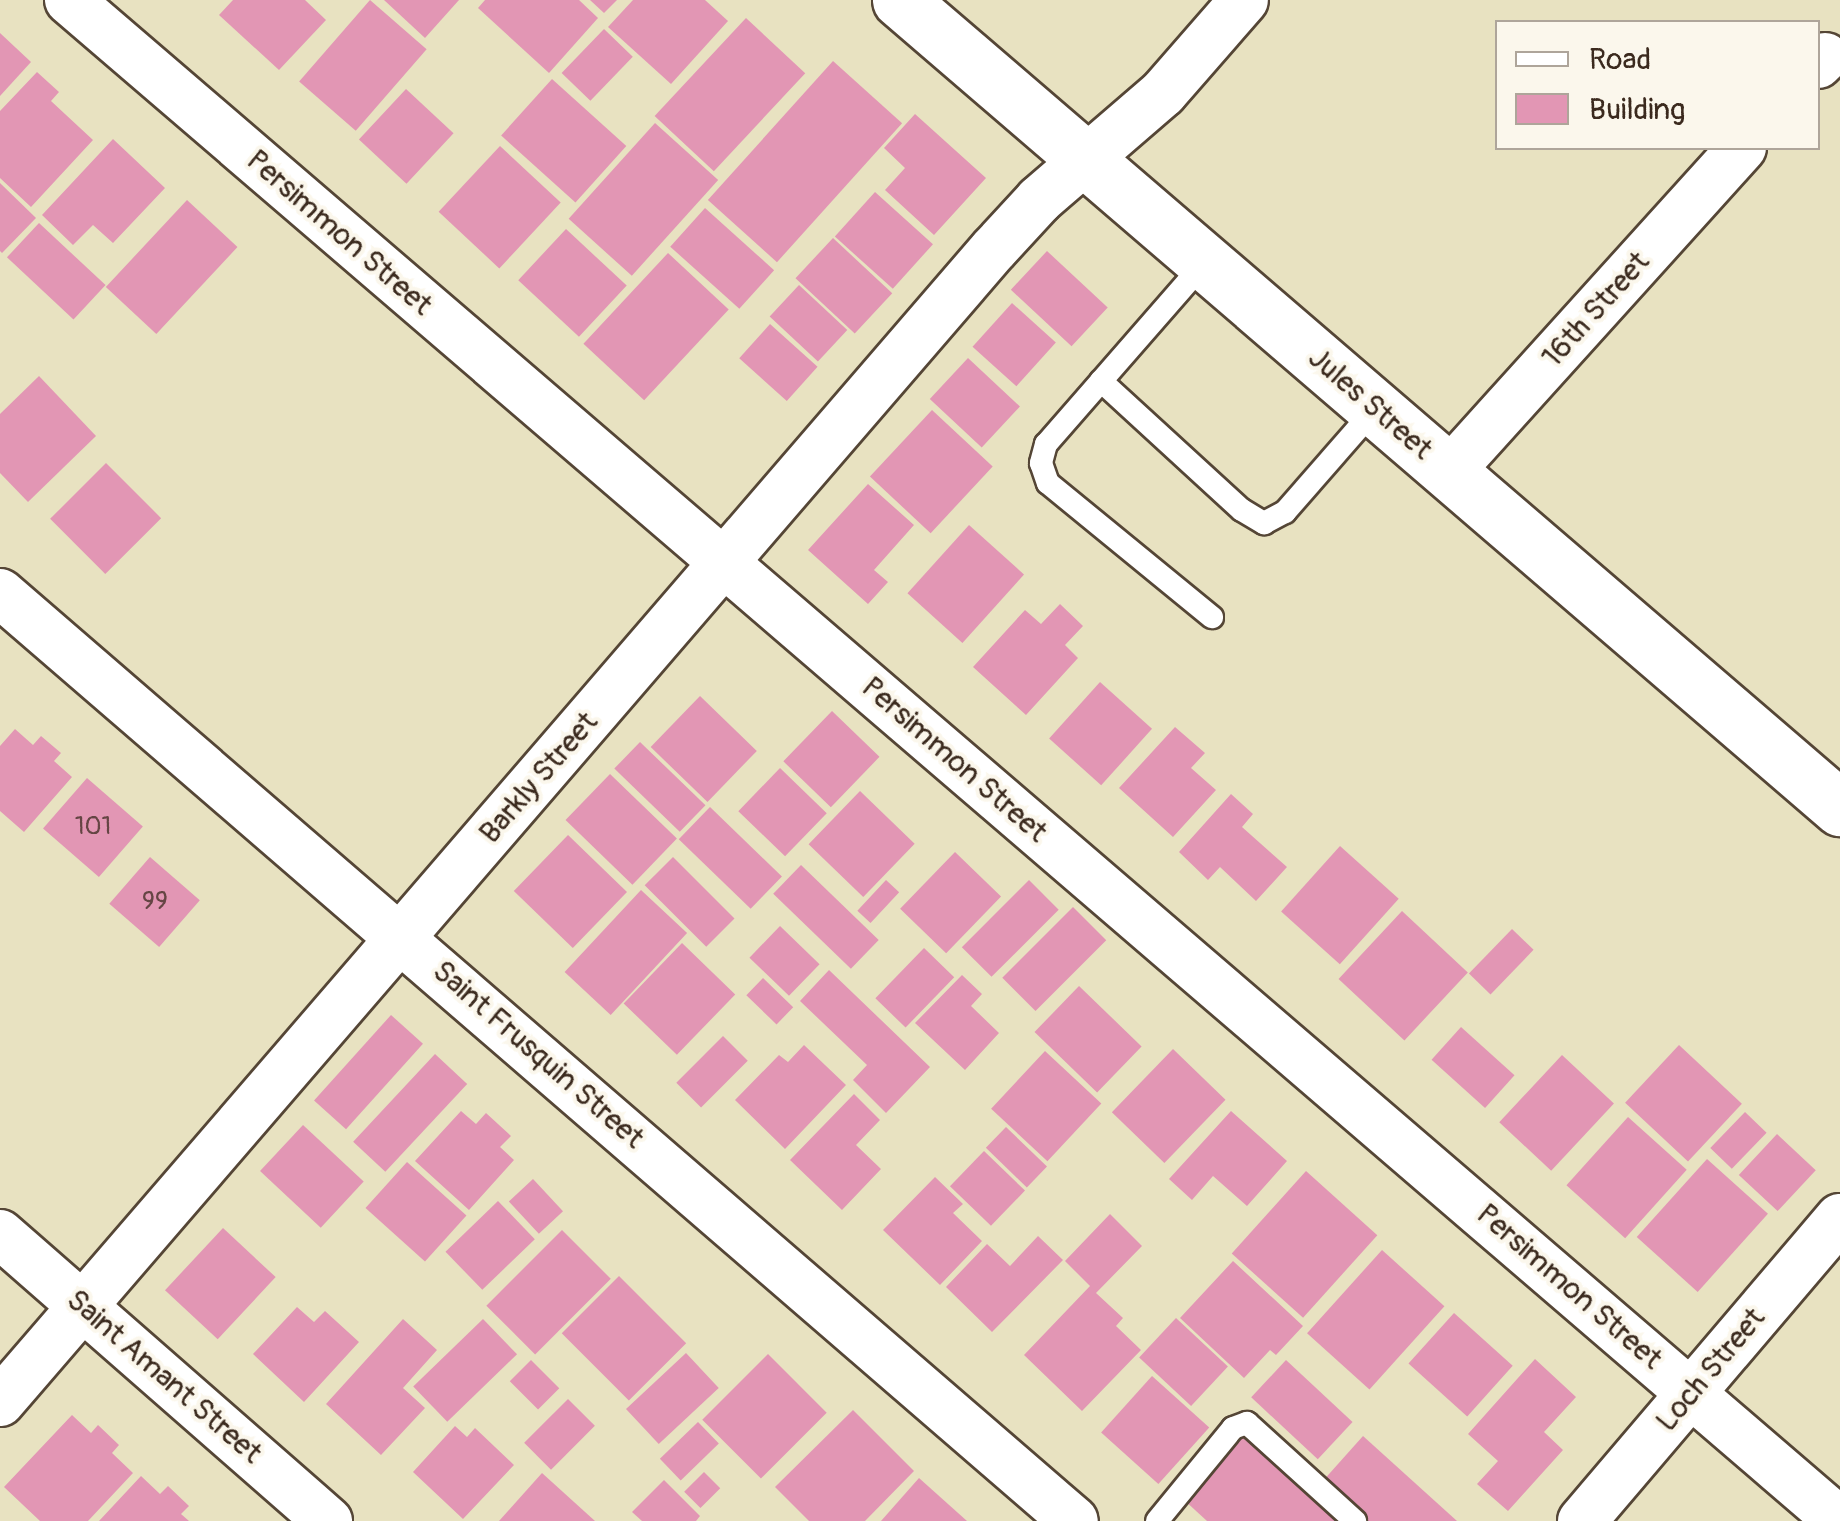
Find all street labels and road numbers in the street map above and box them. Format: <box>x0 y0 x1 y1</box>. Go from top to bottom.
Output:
street label: Persimmon Street <box>239 143 439 323</box>
street label: 16th Street <box>1535 245 1657 375</box>
street label: Jules Street <box>1301 340 1439 468</box>
street label: Persimmon Street <box>854 670 1054 850</box>
street label: Barkly Street <box>472 705 606 851</box>
street label: Saint Frusquin Street <box>425 953 651 1157</box>
street label: Persimmon Street <box>1469 1197 1669 1377</box>
street label: Saint Amant Street <box>59 1282 269 1472</box>
street label: Loch Street <box>1649 1301 1773 1439</box>

